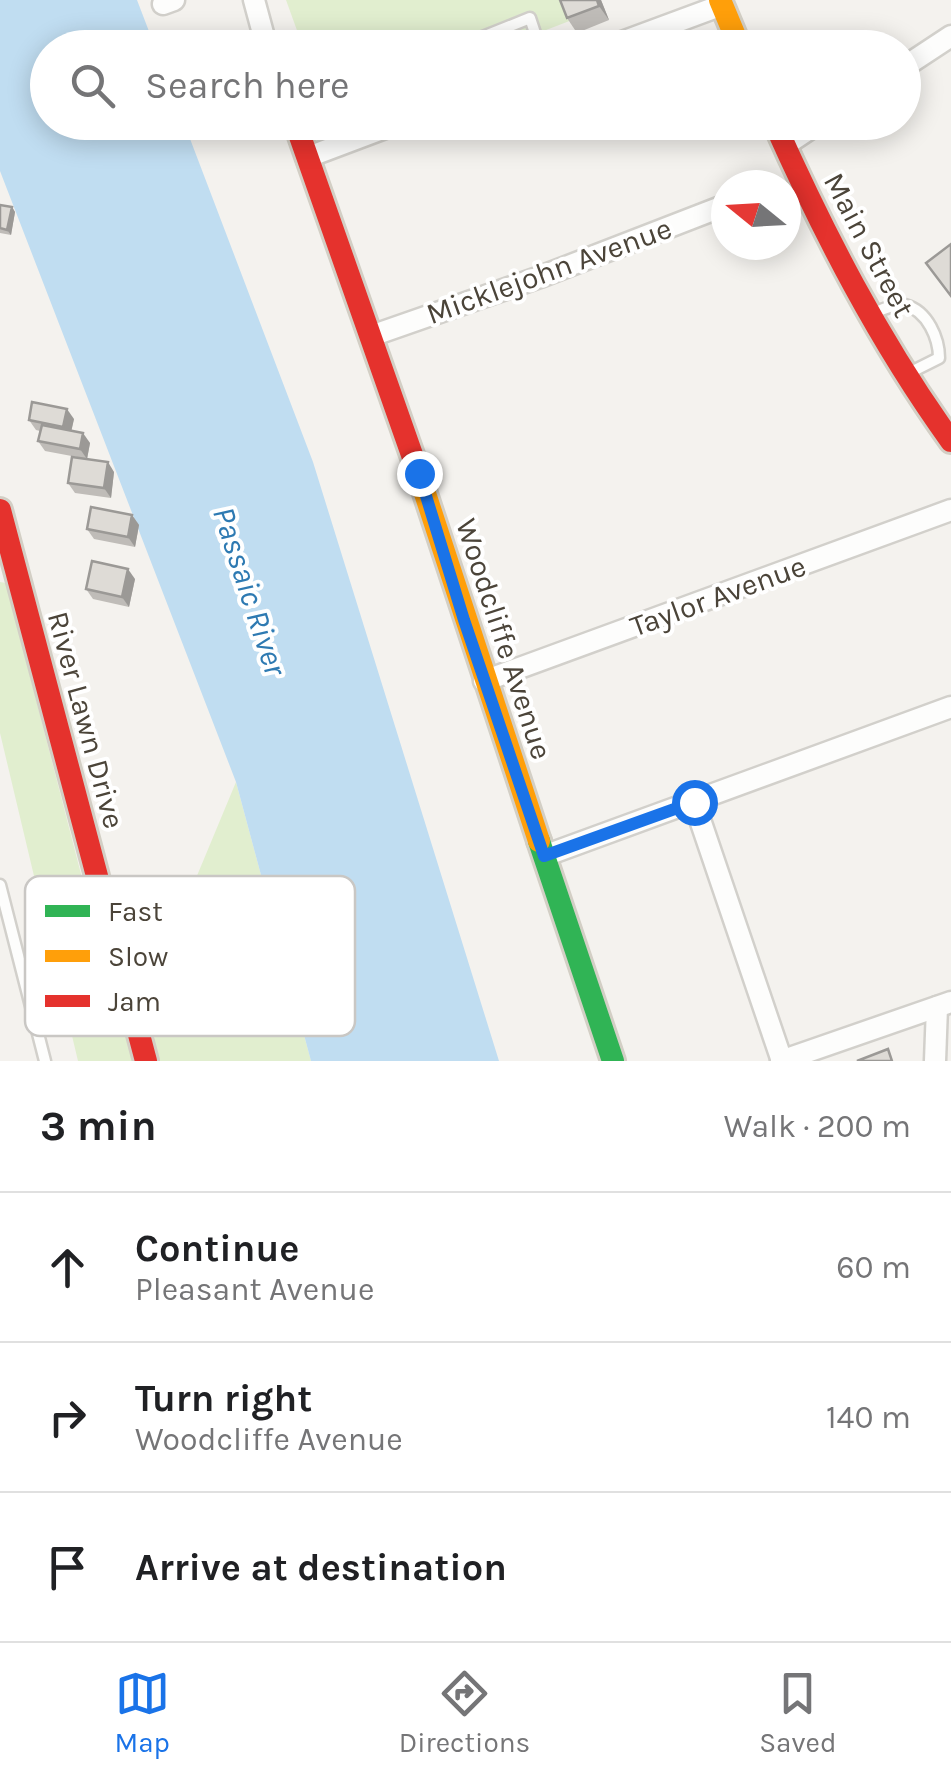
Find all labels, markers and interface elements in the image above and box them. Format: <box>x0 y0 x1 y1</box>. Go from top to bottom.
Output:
search box <box>30 30 921 140</box>
icon: search <box>65 58 120 113</box>
text: Search here <box>145 63 349 108</box>
street label: Main Street <box>816 167 922 323</box>
north arrow <box>711 170 801 260</box>
street label: Micklejohn Avenue <box>421 210 677 332</box>
route end <box>397 451 443 497</box>
water label: Passaic River <box>205 502 295 681</box>
street label: Woodcliffe Avenue <box>448 514 560 764</box>
street label: Taylor Avenue <box>625 548 811 644</box>
street label: River Lawn Drive <box>40 607 132 833</box>
route start <box>672 780 718 826</box>
legend <box>25 876 355 1036</box>
text: Fast <box>108 895 163 928</box>
text: Slow <box>108 940 168 973</box>
text: Jam <box>108 985 161 1018</box>
text: 3 min <box>40 1101 157 1151</box>
text: Walk · 200 m <box>724 1108 911 1145</box>
text: Continue <box>135 1226 299 1271</box>
icon: ahead <box>40 1240 95 1295</box>
text: 60 m <box>836 1249 911 1286</box>
text: Pleasant Avenue <box>135 1271 374 1308</box>
text: Turn right <box>135 1376 312 1421</box>
icon: right <box>40 1390 95 1445</box>
text: 140 m <box>826 1399 911 1436</box>
text: Woodcliffe Avenue <box>135 1421 403 1458</box>
icon: arrive <box>40 1540 95 1595</box>
text: Arrive at destination <box>135 1545 507 1590</box>
tab: Map <box>114 1666 170 1759</box>
tab: Directions <box>399 1666 530 1759</box>
tab: Saved <box>759 1666 837 1759</box>

